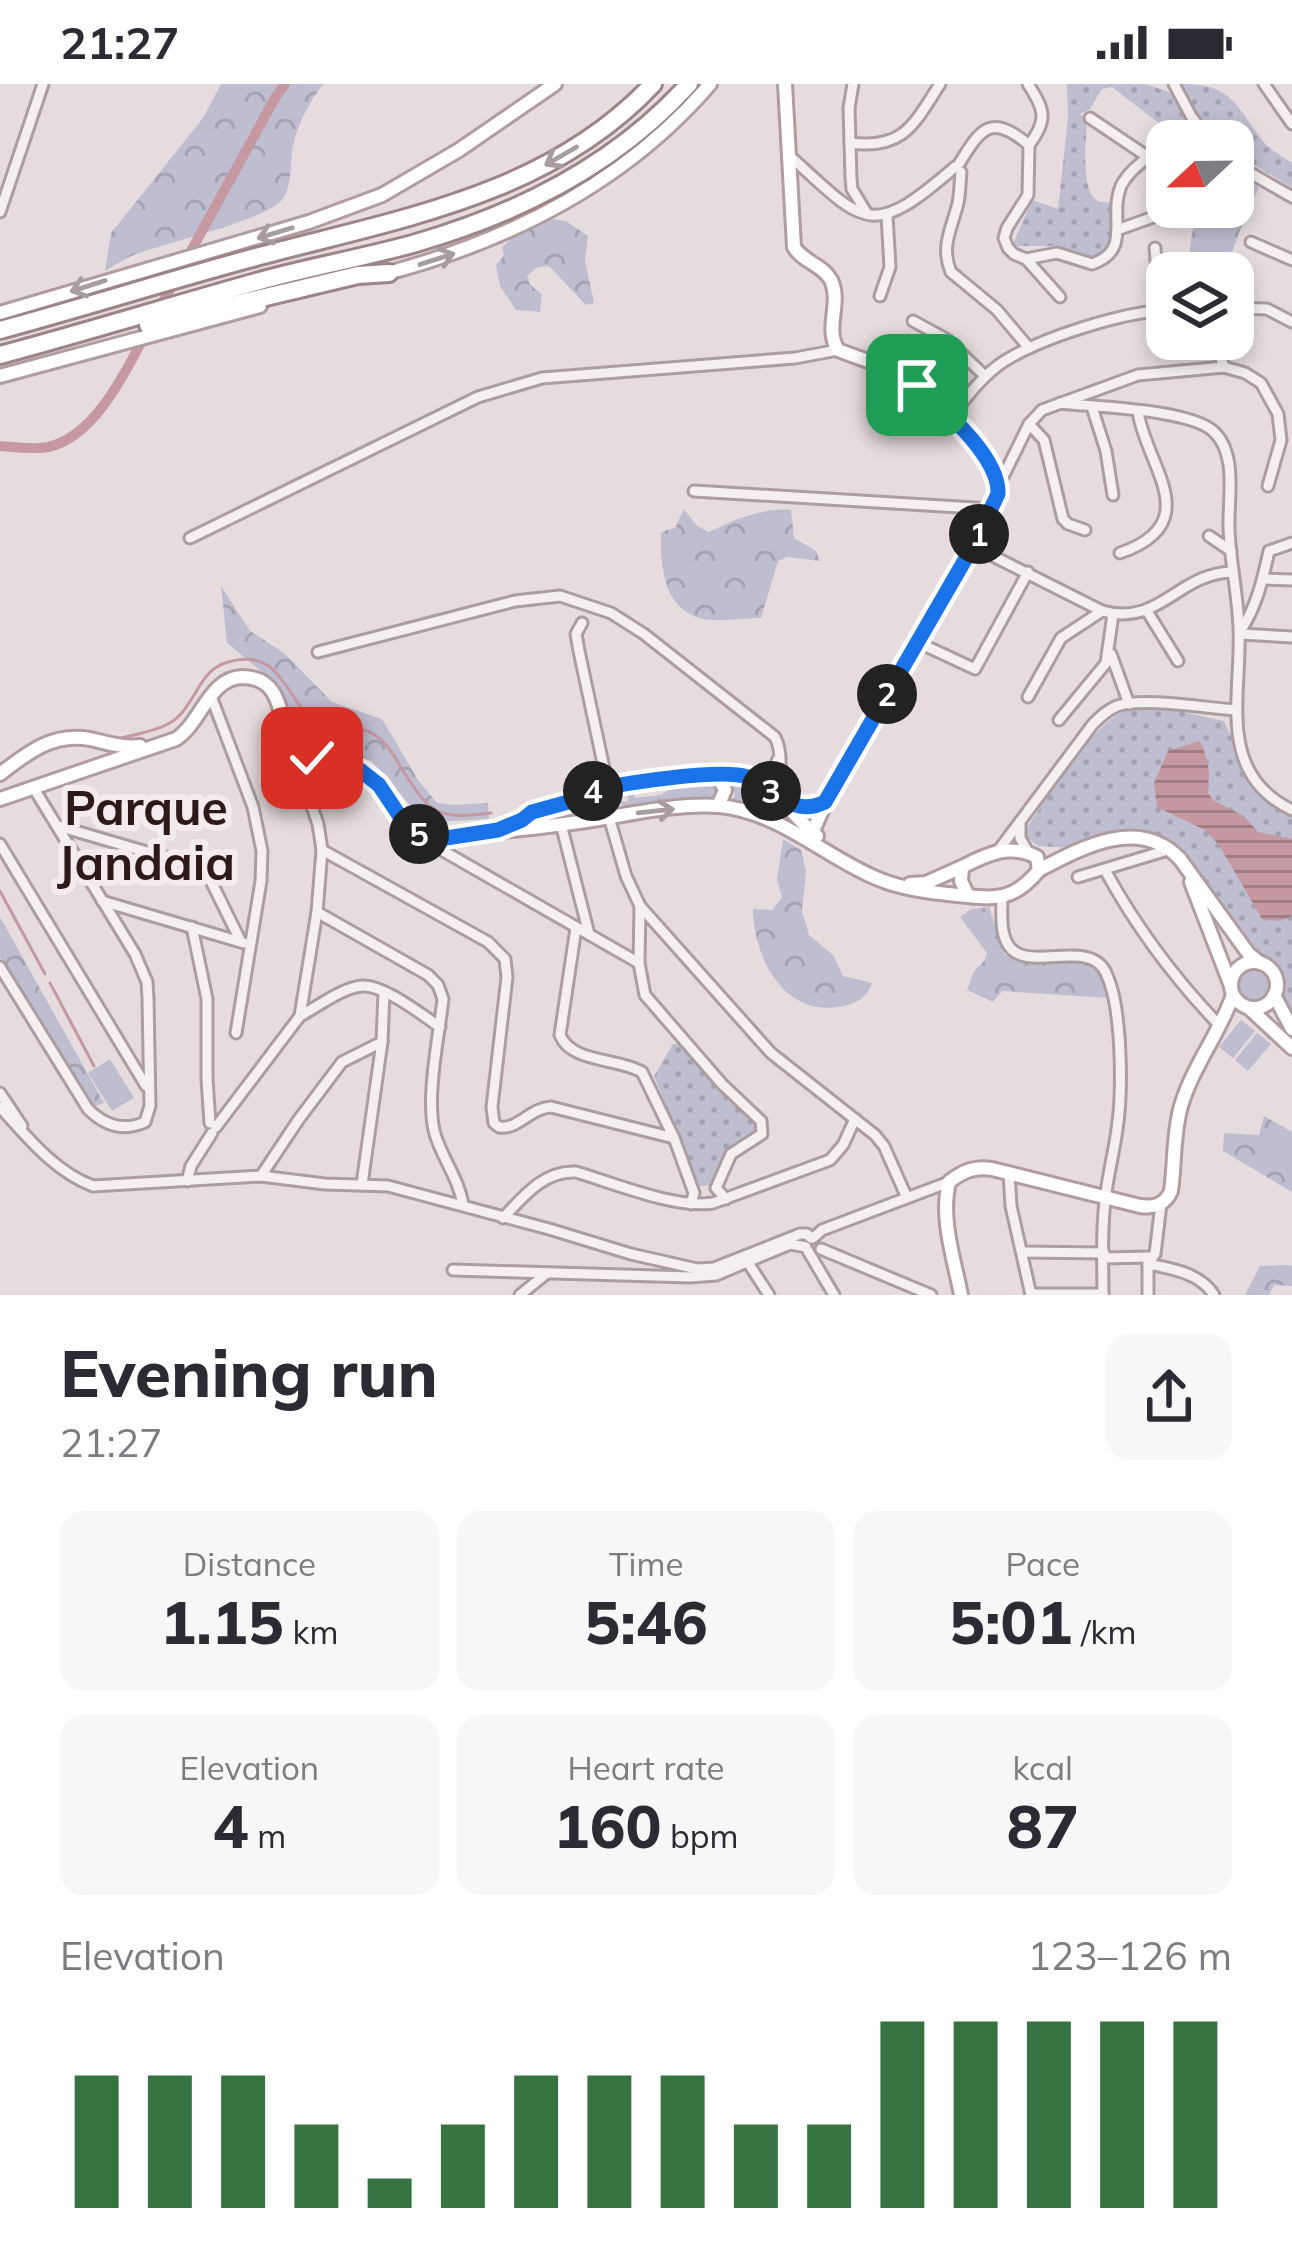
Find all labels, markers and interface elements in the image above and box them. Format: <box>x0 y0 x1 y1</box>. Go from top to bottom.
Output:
text: 21:27 <box>60 14 179 70</box>
north arrow <box>1146 120 1254 228</box>
map controls <box>1146 120 1254 360</box>
one-way arrow <box>544 145 579 169</box>
one-way arrow <box>257 223 295 245</box>
one-way arrow <box>417 246 455 268</box>
button: layers <box>1146 252 1254 360</box>
one-way arrow <box>70 277 108 299</box>
pin <box>866 334 968 436</box>
icon: arrive <box>884 352 950 418</box>
pin: 1 <box>949 504 1009 564</box>
text: 1 <box>969 513 989 554</box>
pin: 2 <box>857 664 917 724</box>
text: 2 <box>877 673 897 714</box>
pin <box>261 707 363 809</box>
icon: check <box>279 725 345 791</box>
pin: 4 <box>563 761 623 821</box>
pin: 3 <box>741 761 801 821</box>
text: 4 <box>583 770 603 811</box>
text: 3 <box>761 770 781 811</box>
district label: Parque Jandaia <box>57 777 235 892</box>
one-way arrow <box>636 800 675 822</box>
pin: 5 <box>389 804 449 864</box>
text: 5 <box>409 813 429 854</box>
text: Evening run <box>60 1331 438 1414</box>
button: share <box>1106 1334 1232 1460</box>
text: 21:27 <box>60 1418 163 1467</box>
text: Distance <box>183 1543 316 1584</box>
text: Time <box>609 1543 683 1584</box>
text: Pace <box>1005 1543 1080 1584</box>
text: 1.15 <box>160 1584 284 1659</box>
text: 5:46 <box>584 1584 708 1659</box>
text: 5:01 <box>949 1584 1073 1659</box>
text: km <box>284 1611 338 1652</box>
text: /km <box>1073 1611 1136 1652</box>
text: Elevation <box>180 1747 319 1788</box>
text: Heart rate <box>567 1747 724 1788</box>
text: kcal <box>1012 1747 1073 1788</box>
text: 4 <box>213 1788 249 1863</box>
text: 160 <box>553 1788 661 1863</box>
text: 87 <box>1007 1788 1079 1863</box>
text: m <box>249 1815 286 1856</box>
text: bpm <box>661 1815 739 1856</box>
text: Elevation <box>60 1931 225 1980</box>
text: 123–126 m <box>1027 1931 1232 1980</box>

